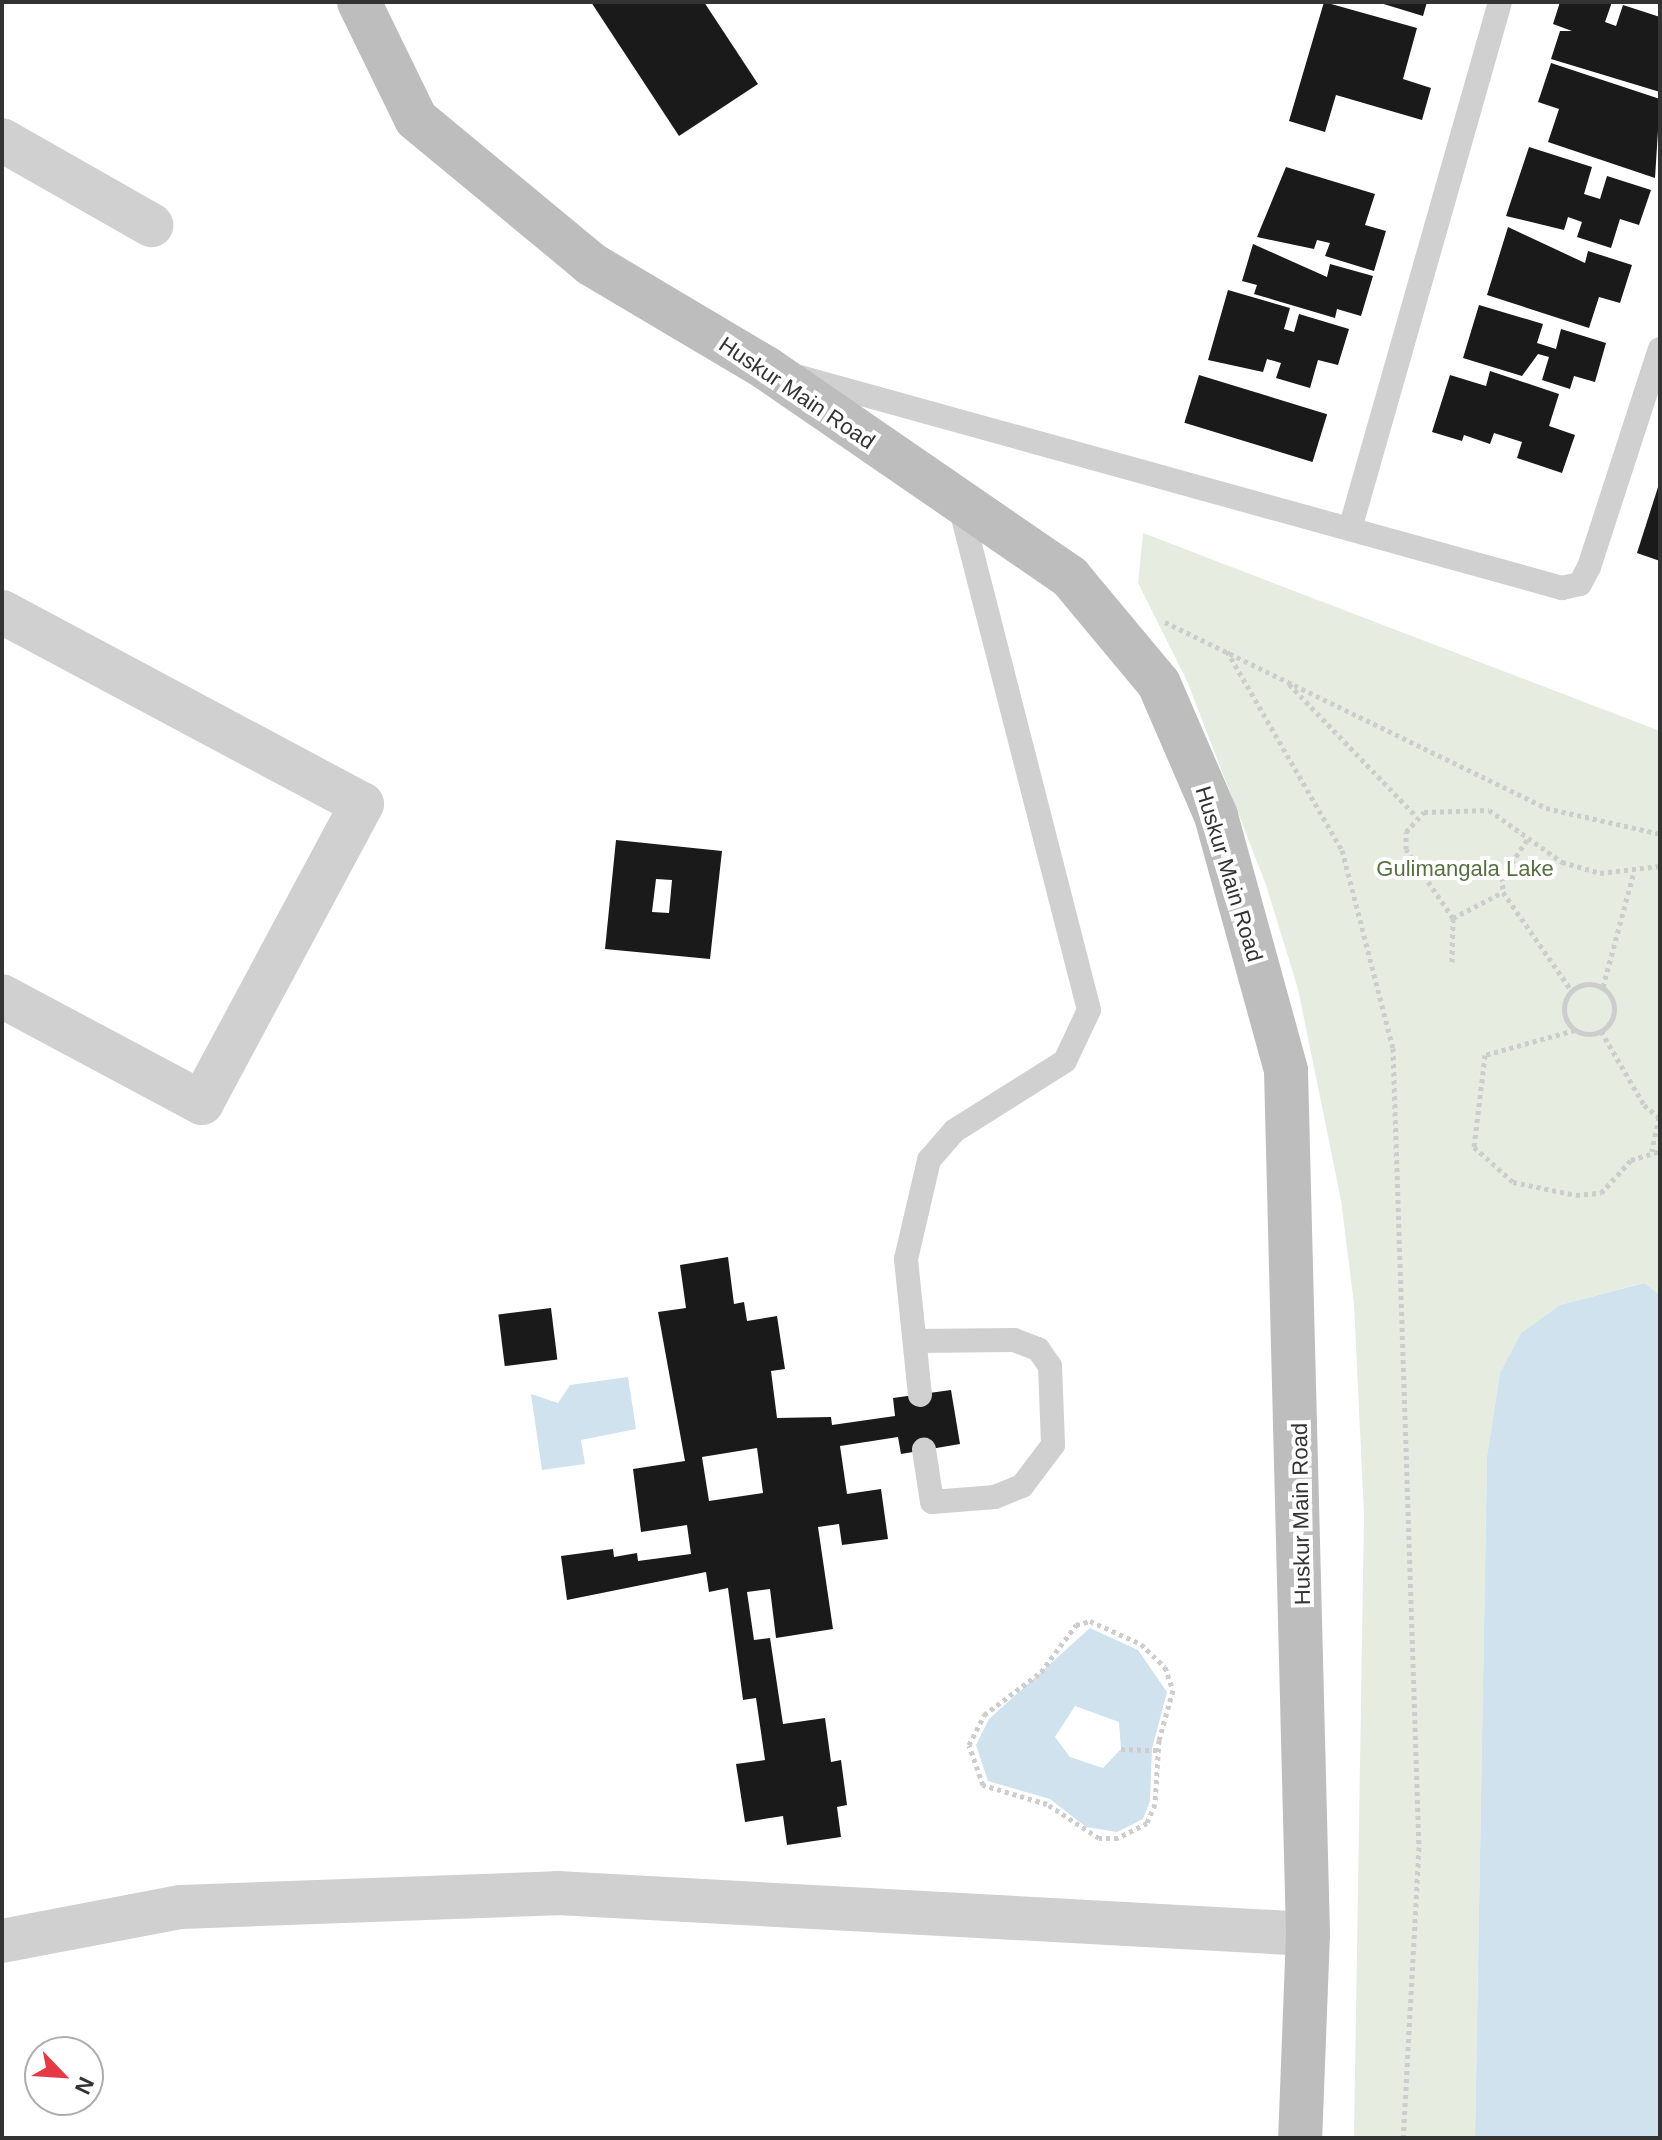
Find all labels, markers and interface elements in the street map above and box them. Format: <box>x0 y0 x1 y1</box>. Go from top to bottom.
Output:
street label: Huskur Main Road <box>714 331 880 455</box>
street label: Huskur Main Road <box>1190 783 1268 965</box>
park label: Gulimangala Lake <box>1376 856 1554 882</box>
street label: Huskur Main Road <box>1286 1423 1316 1605</box>
north arrow <box>24 2036 104 2116</box>
text: N <box>70 2073 99 2098</box>

